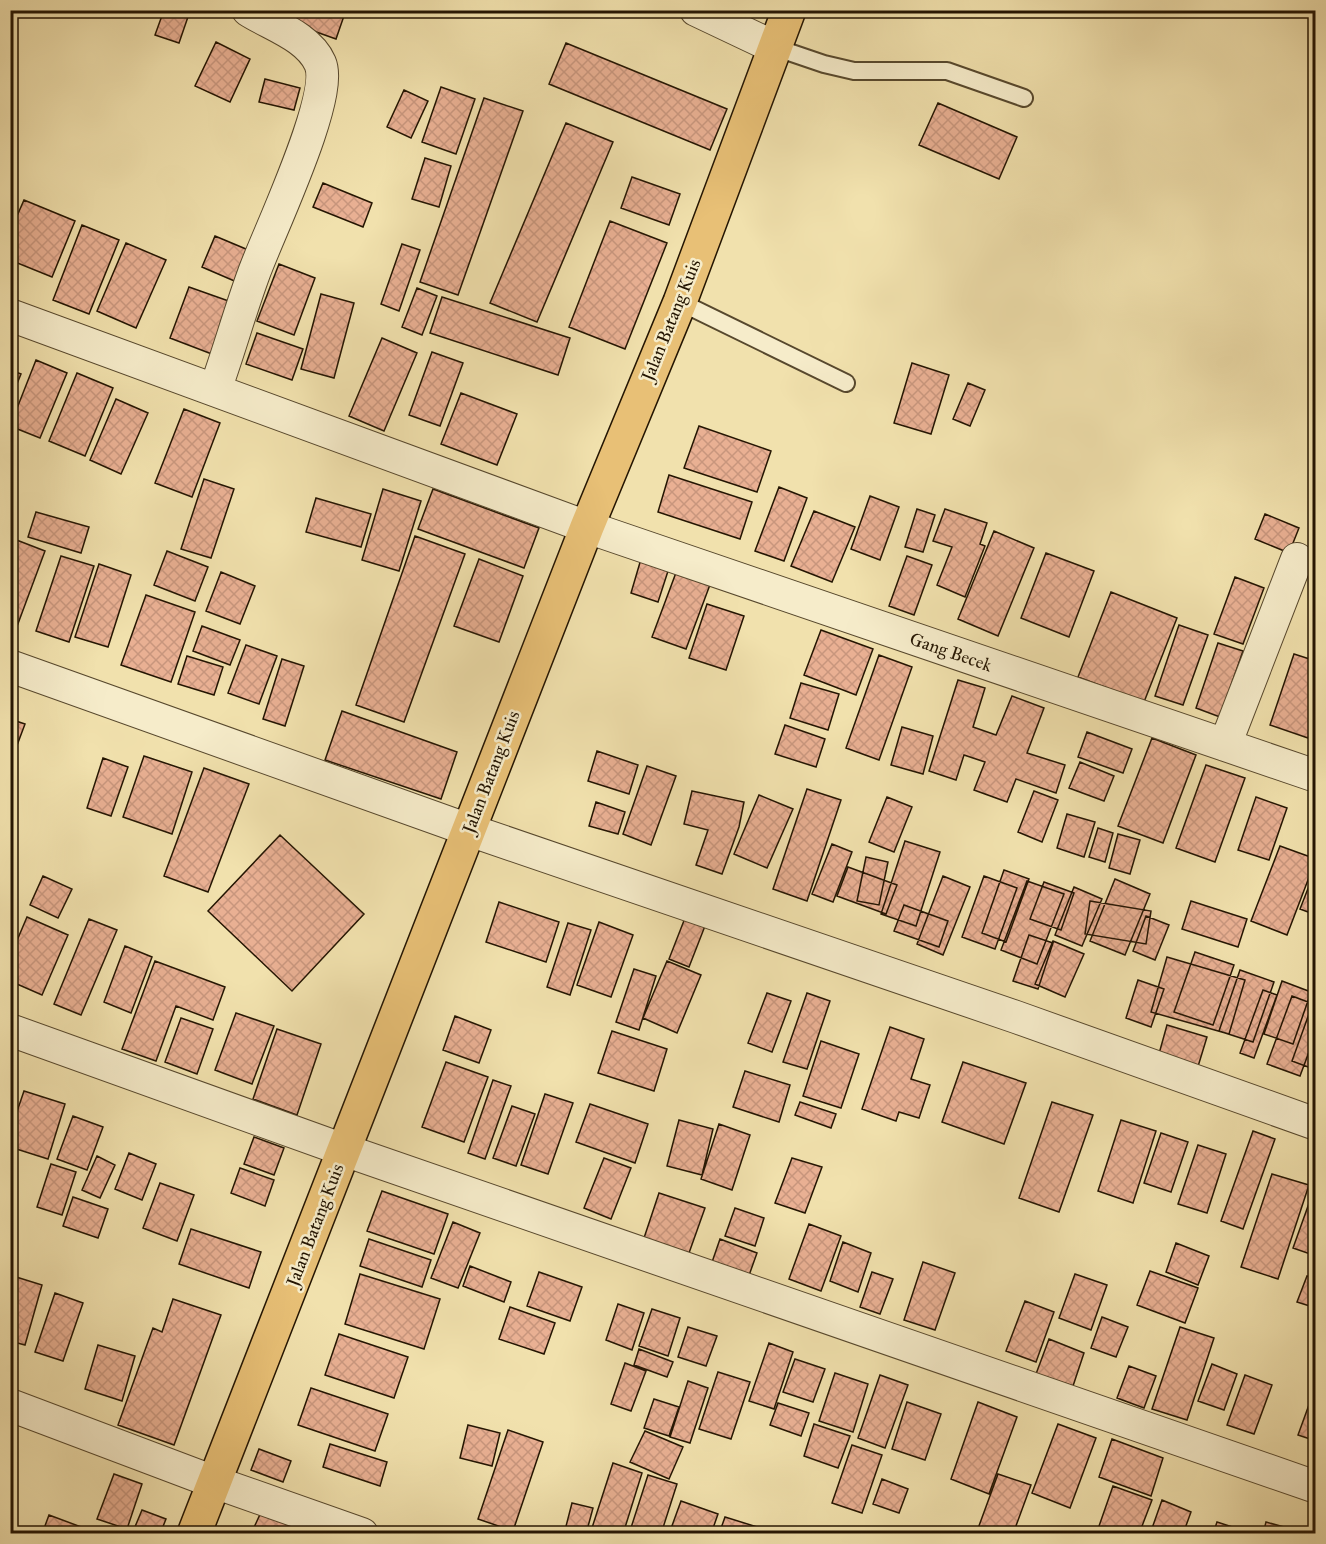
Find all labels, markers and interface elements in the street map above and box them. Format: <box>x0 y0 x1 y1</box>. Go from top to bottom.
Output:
street label: Jalan Batang Kuis <box>636 256 706 386</box>
street label: Gang Becek <box>907 628 996 677</box>
street label: Jalan Batang Kuis <box>457 708 525 839</box>
street label: Jalan Batang Kuis <box>281 1161 349 1292</box>

